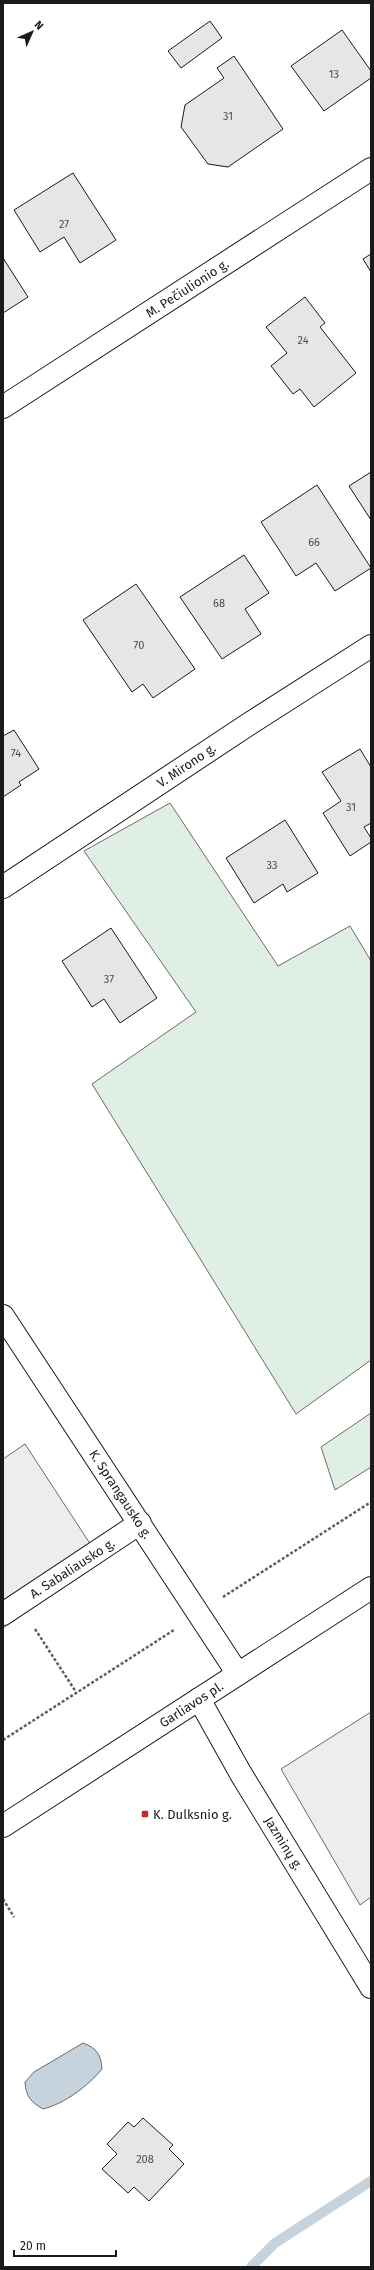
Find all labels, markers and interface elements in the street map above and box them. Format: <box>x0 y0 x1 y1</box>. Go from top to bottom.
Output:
north arrow <box>12 12 52 52</box>
text: N <box>32 18 46 32</box>
house number: 13 <box>329 68 339 81</box>
house number: 31 <box>223 110 233 123</box>
house number: 27 <box>59 218 69 231</box>
street label: M. Pečiulionio g. <box>143 256 231 321</box>
house number: 24 <box>298 334 309 347</box>
house number: 66 <box>308 536 320 549</box>
house number: 68 <box>213 597 225 610</box>
house number: 70 <box>134 639 144 652</box>
street label: V. Mirono g. <box>154 740 219 791</box>
house number: 74 <box>11 747 21 760</box>
house number: 31 <box>346 801 356 814</box>
house number: 33 <box>267 859 277 872</box>
house number: 37 <box>104 973 114 986</box>
street label: K. Sprangausko g. <box>86 1447 155 1542</box>
street label: A. Sabaliausko g. <box>27 1535 118 1602</box>
street label: Garliavos pl. <box>157 1678 226 1731</box>
place label: K. Dulksnio g. <box>153 1807 232 1822</box>
marker: K. Dulksnio g. <box>140 1809 150 1819</box>
street label: Jazminų g. <box>261 1814 306 1873</box>
house number: 208 <box>136 2153 154 2166</box>
scale bar <box>14 2232 116 2258</box>
text: 20 m <box>20 2239 46 2253</box>

